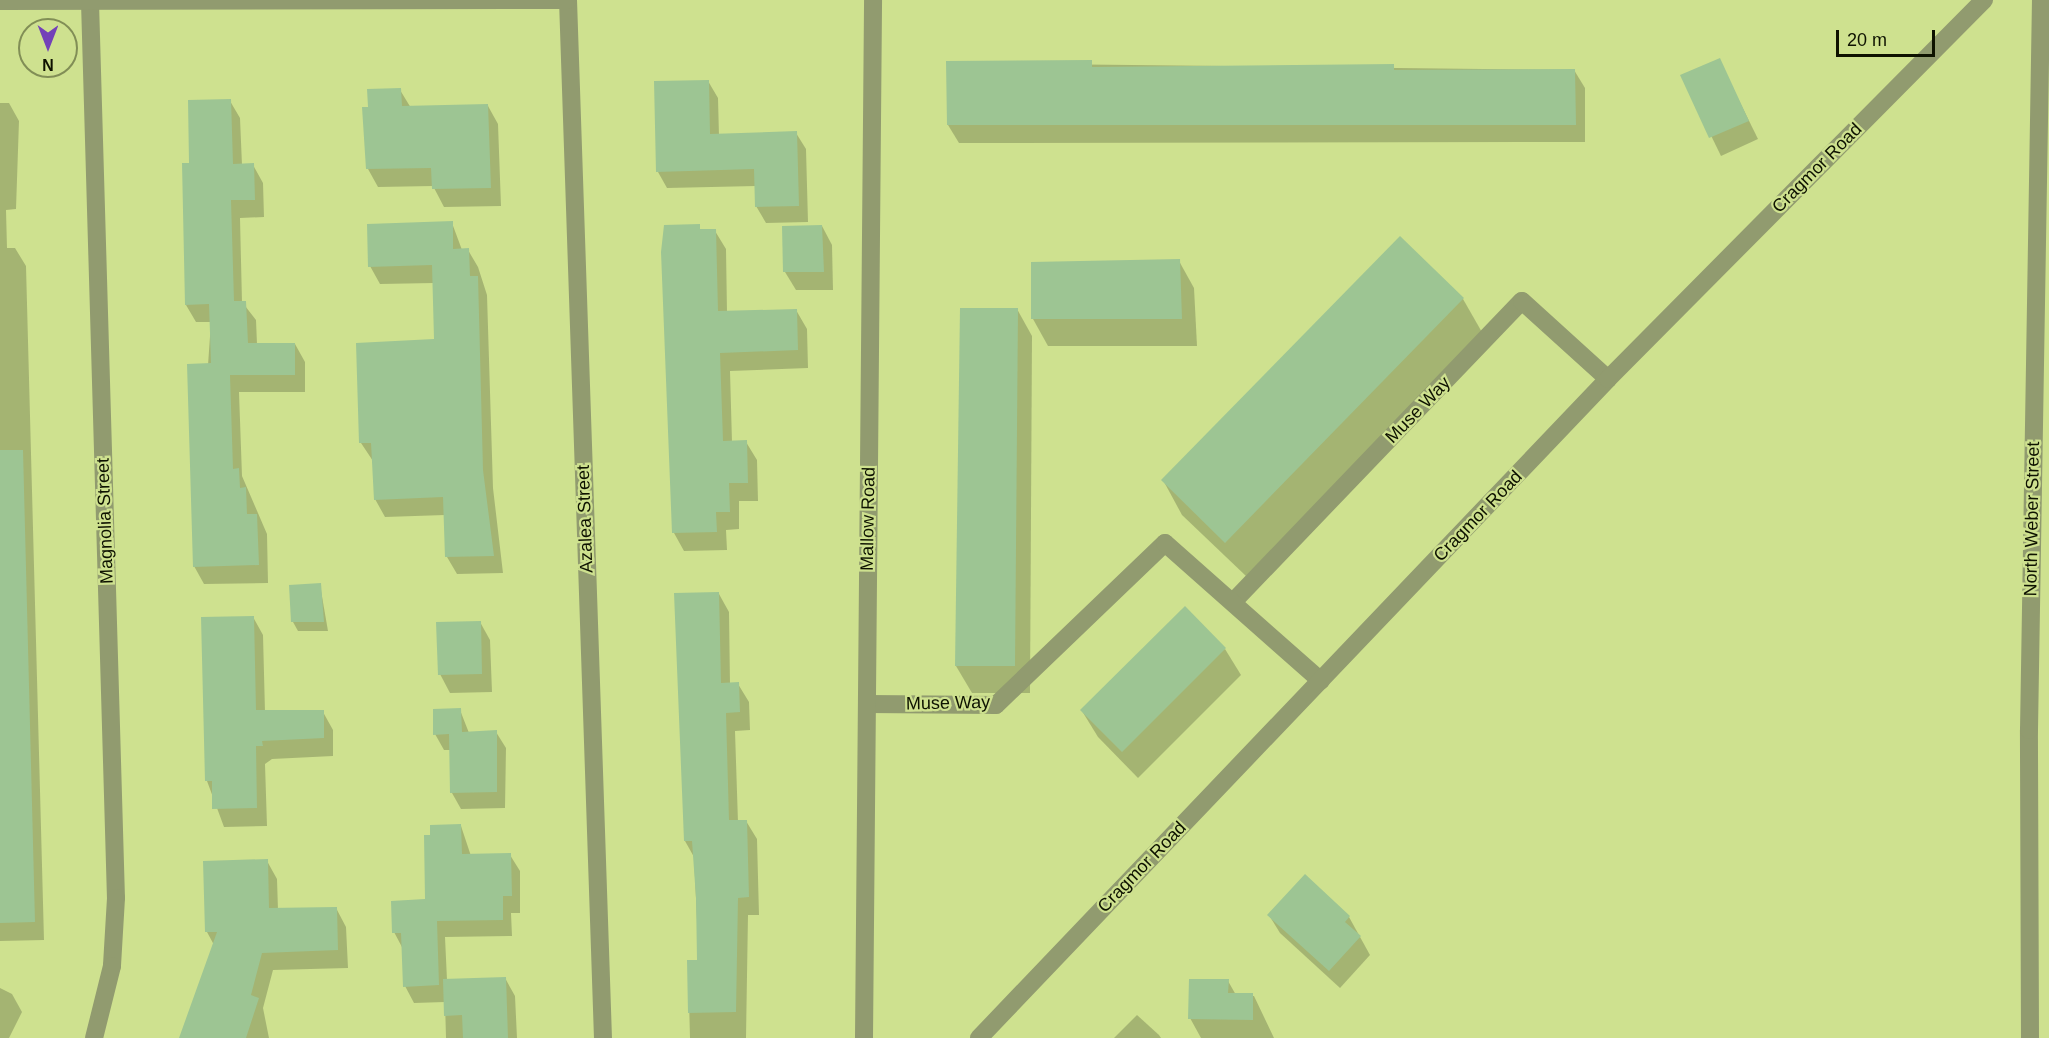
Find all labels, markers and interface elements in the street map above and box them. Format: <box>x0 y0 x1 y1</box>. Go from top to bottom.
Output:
north arrow <box>18 18 78 78</box>
scale bar <box>1839 18 1938 56</box>
text: 20 m <box>1847 30 1887 50</box>
text: N <box>42 56 54 73</box>
street label: Cragmor Road <box>1768 119 1866 217</box>
street label: Muse Way <box>1381 372 1455 448</box>
street label: North Weber Street <box>2020 441 2044 597</box>
street label: Magnolia Street <box>92 458 118 584</box>
street label: Azalea Street <box>572 465 598 573</box>
street label: Cragmor Road <box>1429 466 1527 566</box>
street label: Mallow Road <box>856 467 880 571</box>
street label: Muse Way <box>906 691 990 715</box>
street label: Cragmor Road <box>1093 817 1191 917</box>

